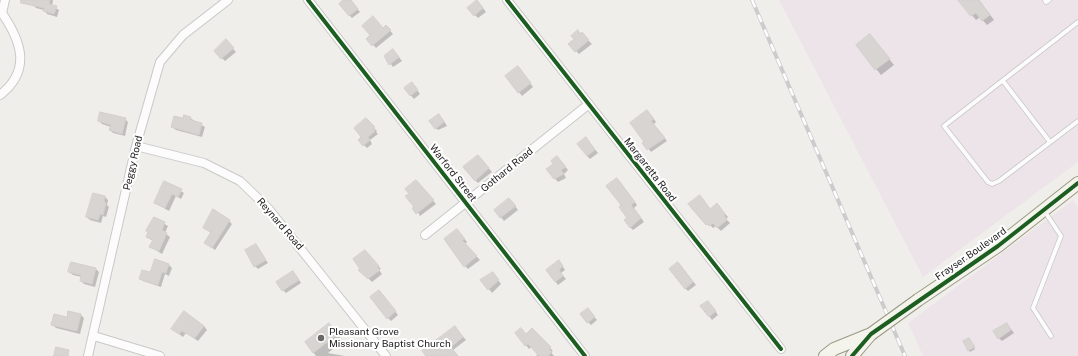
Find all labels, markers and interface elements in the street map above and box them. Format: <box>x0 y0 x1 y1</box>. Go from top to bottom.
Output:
street label: Peggy Road <box>121 135 145 191</box>
street label: Margaretta Road <box>621 136 679 204</box>
street label: Warford Street <box>427 142 479 204</box>
street label: Gothard Road <box>478 145 536 195</box>
street label: Reynard Road <box>254 196 306 252</box>
street label: Frayser Boulevard <box>933 225 1009 283</box>
place label: Pleasant Grove Missionary Baptist Church <box>329 326 451 350</box>
marker: Pleasant Grove Missionary Baptist Church <box>316 333 326 343</box>

